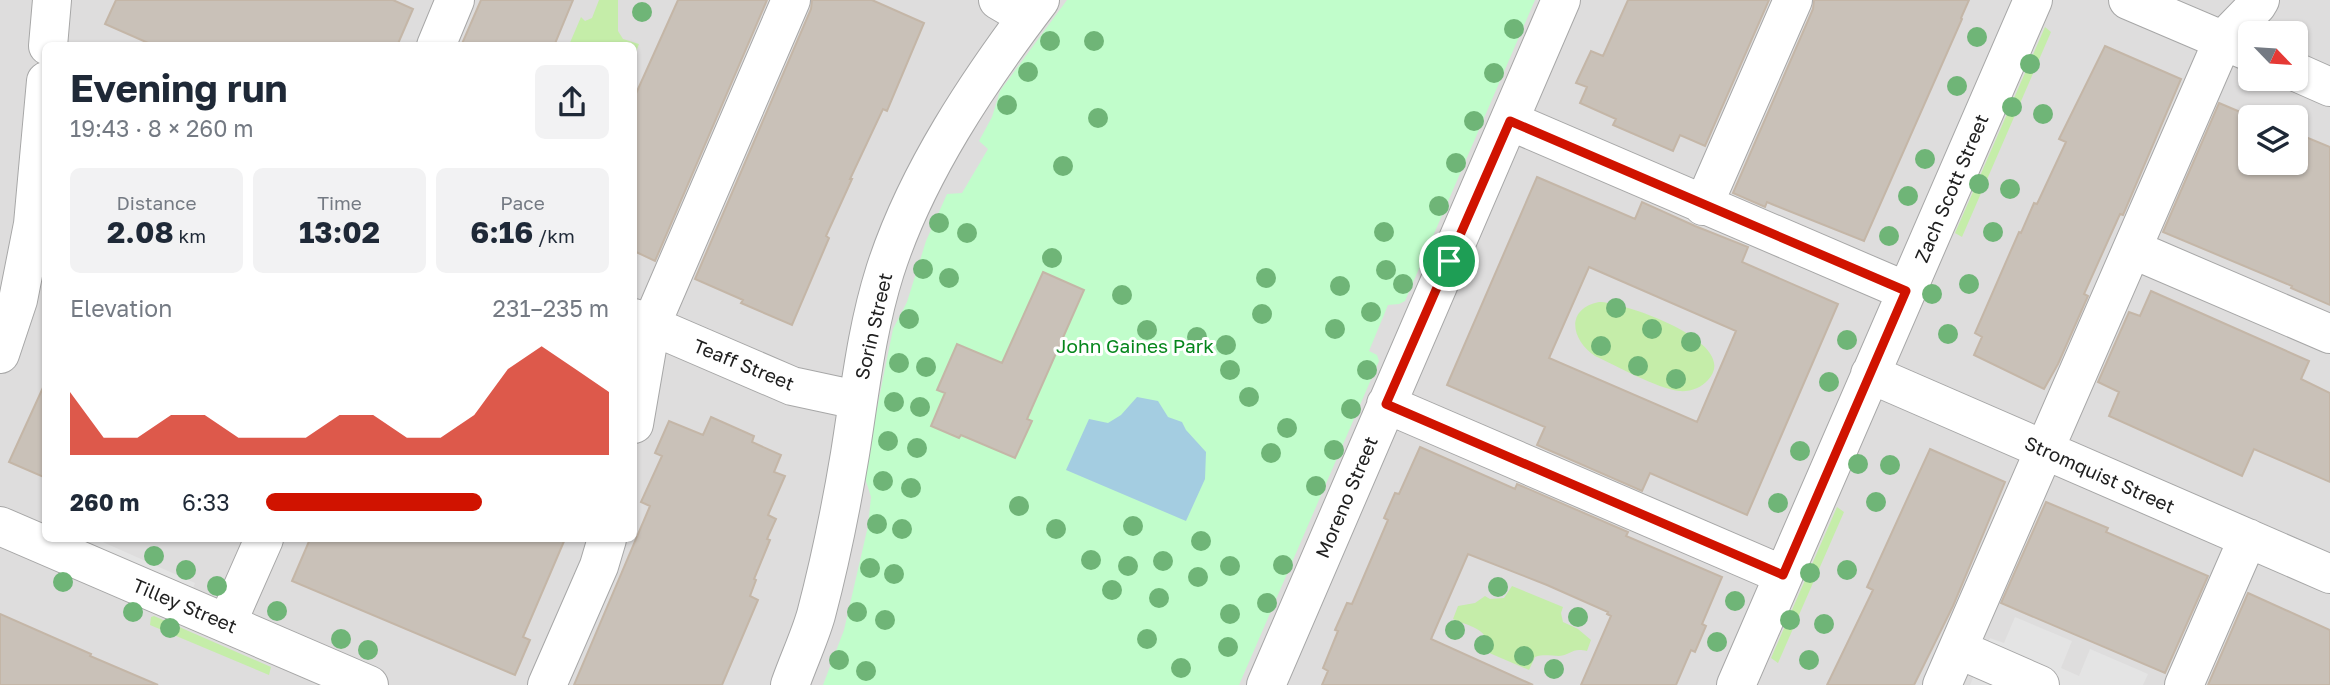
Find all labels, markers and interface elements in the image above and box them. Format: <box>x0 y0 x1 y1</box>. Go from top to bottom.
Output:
north arrow <box>2238 21 2308 91</box>
map controls <box>2238 21 2308 175</box>
text: Evening run <box>70 65 288 110</box>
button: share <box>535 65 609 139</box>
button: layers <box>2238 105 2308 175</box>
street label: Zach Scott Street <box>1909 110 1993 266</box>
text: 19:43 · 8 × 260 m <box>70 114 254 142</box>
text: Distance <box>117 191 196 214</box>
text: Time <box>317 191 362 214</box>
text: Pace <box>500 191 545 214</box>
text: 2.08 <box>107 214 174 250</box>
text: 13:02 <box>299 214 380 250</box>
text: 6:16 <box>470 214 533 250</box>
text: km <box>174 224 206 247</box>
text: /km <box>533 224 575 247</box>
pin <box>1419 231 1479 291</box>
icon: arrive <box>1430 242 1468 280</box>
street label: Sorin Street <box>850 270 896 382</box>
text: Elevation <box>70 294 172 322</box>
text: 231–235 m <box>493 294 609 322</box>
street label: Teaff Street <box>690 333 798 395</box>
park label: John Gaines Park <box>1056 334 1214 357</box>
street label: Stromquist Street <box>2021 431 2179 517</box>
street label: Moreno Street <box>1310 433 1382 561</box>
text: 260 m <box>70 488 139 516</box>
text: 6:33 <box>182 488 230 516</box>
street label: Tilley Street <box>129 573 241 637</box>

